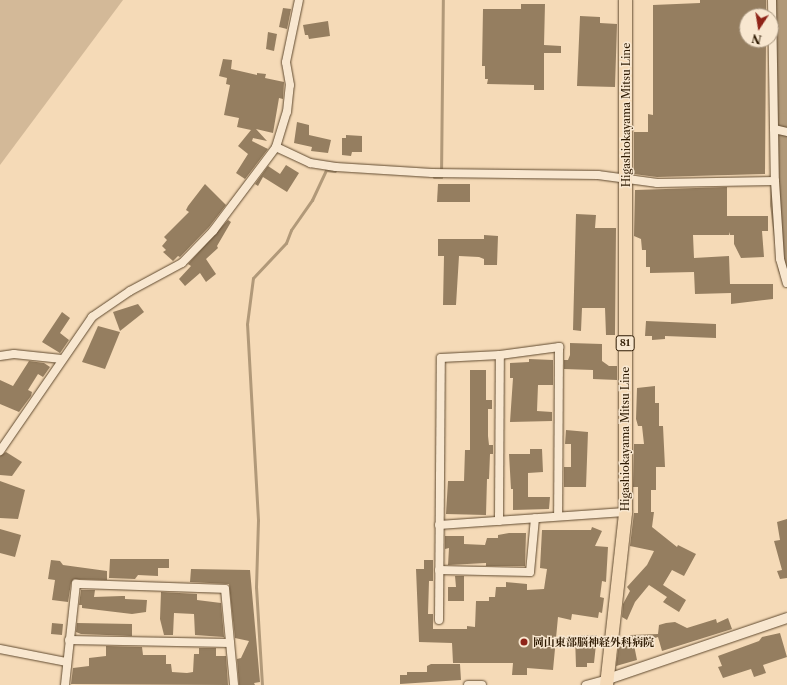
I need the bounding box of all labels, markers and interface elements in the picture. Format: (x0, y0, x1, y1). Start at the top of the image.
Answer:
north arrow (739, 8, 779, 48)
text: N (751, 31, 763, 47)
street label: Higashiokayama Mitsu Line (619, 43, 633, 187)
road number: 81 (615, 335, 635, 351)
street label: Higashiokayama Mitsu Line (618, 367, 632, 511)
place label: 岡山東部脳神経外科病院 (533, 635, 654, 649)
marker: 岡山東部脳神経外科病院 (518, 636, 530, 648)

